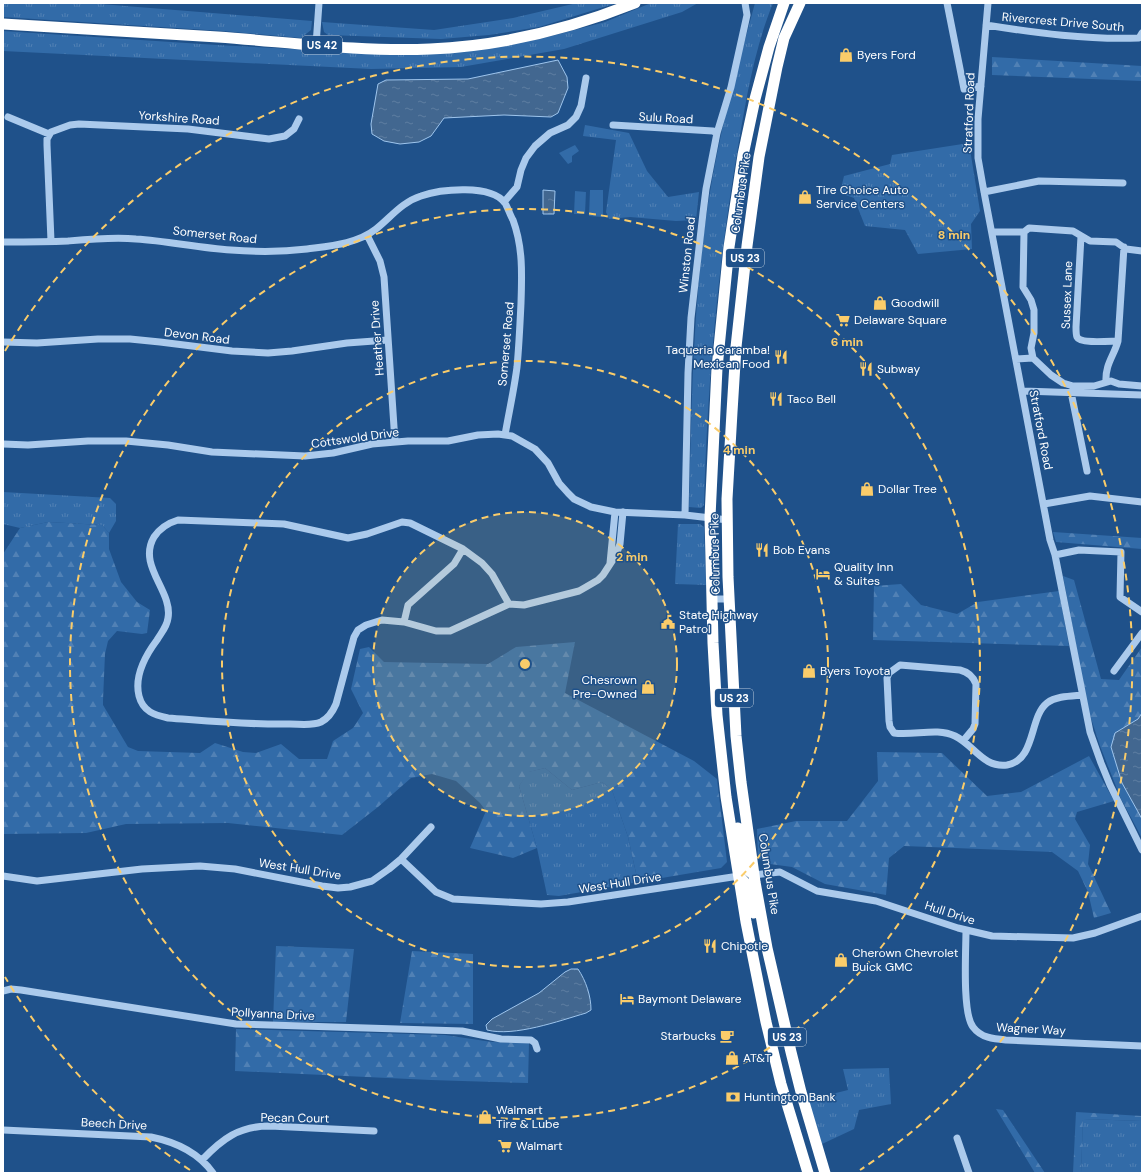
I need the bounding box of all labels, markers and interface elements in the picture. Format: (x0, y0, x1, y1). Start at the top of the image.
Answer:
street label: Rivercrest Drive South (1001, 9, 1125, 35)
road number: US 42 (302, 36, 342, 54)
shop icon: Byers Ford (838, 47, 854, 63)
place label: Byers Ford (857, 47, 916, 63)
street label: Stratford Road (960, 72, 978, 154)
street label: Yorkshire Road (138, 107, 220, 129)
street label: Sulu Road (638, 109, 694, 127)
street label: Columbus Pike (727, 151, 755, 235)
place label: Tire Choice Auto Service Centers (816, 182, 909, 212)
shop icon: Tire Choice Auto Service Centers (797, 189, 813, 205)
street label: Winston Road (675, 216, 699, 294)
street label: Somerset Road (172, 223, 258, 247)
text: 8 min (938, 227, 970, 243)
road number: US 23 (726, 249, 764, 267)
street label: Sussex Lane (1058, 260, 1076, 329)
shop icon: Goodwill (872, 295, 888, 311)
place label: Goodwill (891, 295, 939, 311)
street label: Heather Drive (366, 299, 388, 376)
street label: Somerset Road (494, 301, 518, 387)
supermarket icon: Delaware Square (835, 312, 851, 328)
place label: Delaware Square (854, 312, 947, 328)
street label: Devon Road (163, 324, 231, 348)
text: 6 min (831, 334, 863, 350)
place label: Taqueria Caramba! Mexican Food (666, 342, 770, 372)
restaurant icon: Taqueria Caramba! Mexican Food (773, 349, 789, 365)
restaurant icon: Subway (858, 361, 874, 377)
place label: Subway (877, 361, 920, 377)
street label: Stratford Road (1025, 389, 1057, 471)
restaurant icon: Taco Bell (768, 391, 784, 407)
place label: Taco Bell (787, 391, 836, 407)
street label: Cottswold Drive (310, 424, 400, 452)
text: 4 min (723, 442, 755, 458)
shop icon: Dollar Tree (859, 481, 875, 497)
place label: Dollar Tree (878, 481, 937, 497)
street label: Columbus Pike (706, 513, 724, 595)
restaurant icon: Bob Evans (754, 542, 770, 558)
place label: Bob Evans (773, 542, 830, 558)
text: 2 min (616, 549, 648, 565)
place label: Quality Inn & Suites (834, 559, 894, 589)
hotel icon: Quality Inn & Suites (815, 566, 831, 582)
place label: State Highway Patrol (679, 607, 759, 637)
public building icon: State Highway Patrol (660, 614, 676, 630)
centre of rings (518, 657, 532, 671)
shop icon: Byers Toyota (801, 663, 817, 679)
place label: Byers Toyota (820, 663, 890, 679)
place label: Chesrown Pre-Owned (573, 672, 637, 702)
shop icon: Chesrown Pre-Owned (640, 679, 656, 695)
road number: US 23 (715, 689, 753, 707)
street label: Columbus Pike (755, 832, 783, 916)
street label: West Hull Drive (258, 855, 343, 883)
street label: West Hull Drive (578, 869, 663, 897)
street label: Hull Drive (923, 897, 977, 929)
restaurant icon: Chipotle (702, 938, 718, 954)
place label: Chipotle (721, 938, 768, 954)
place label: Cherown Chevrolet Buick GMC (852, 945, 959, 975)
shop icon: Cherown Chevrolet Buick GMC (833, 952, 849, 968)
hotel icon: Baymont Delaware (619, 991, 635, 1007)
place label: Baymont Delaware (638, 991, 742, 1007)
street label: Pollyanna Drive (231, 1004, 315, 1024)
street label: Wagner Way (996, 1019, 1067, 1039)
place label: Starbucks (660, 1028, 716, 1044)
cafe icon: Starbucks (719, 1028, 735, 1044)
road number: US 23 (768, 1028, 806, 1046)
shop icon: AT&T (724, 1050, 740, 1066)
place label: AT&T (743, 1050, 771, 1066)
bank icon: Huntington Bank (725, 1089, 741, 1105)
place label: Huntington Bank (744, 1089, 836, 1105)
place label: Walmart Tire & Lube (496, 1102, 560, 1132)
street label: Pecan Court (261, 1109, 330, 1127)
shop icon: Walmart Tire & Lube (477, 1109, 493, 1125)
street label: Beech Drive (81, 1114, 148, 1134)
supermarket icon: Walmart (497, 1138, 513, 1154)
place label: Walmart (516, 1138, 563, 1154)

